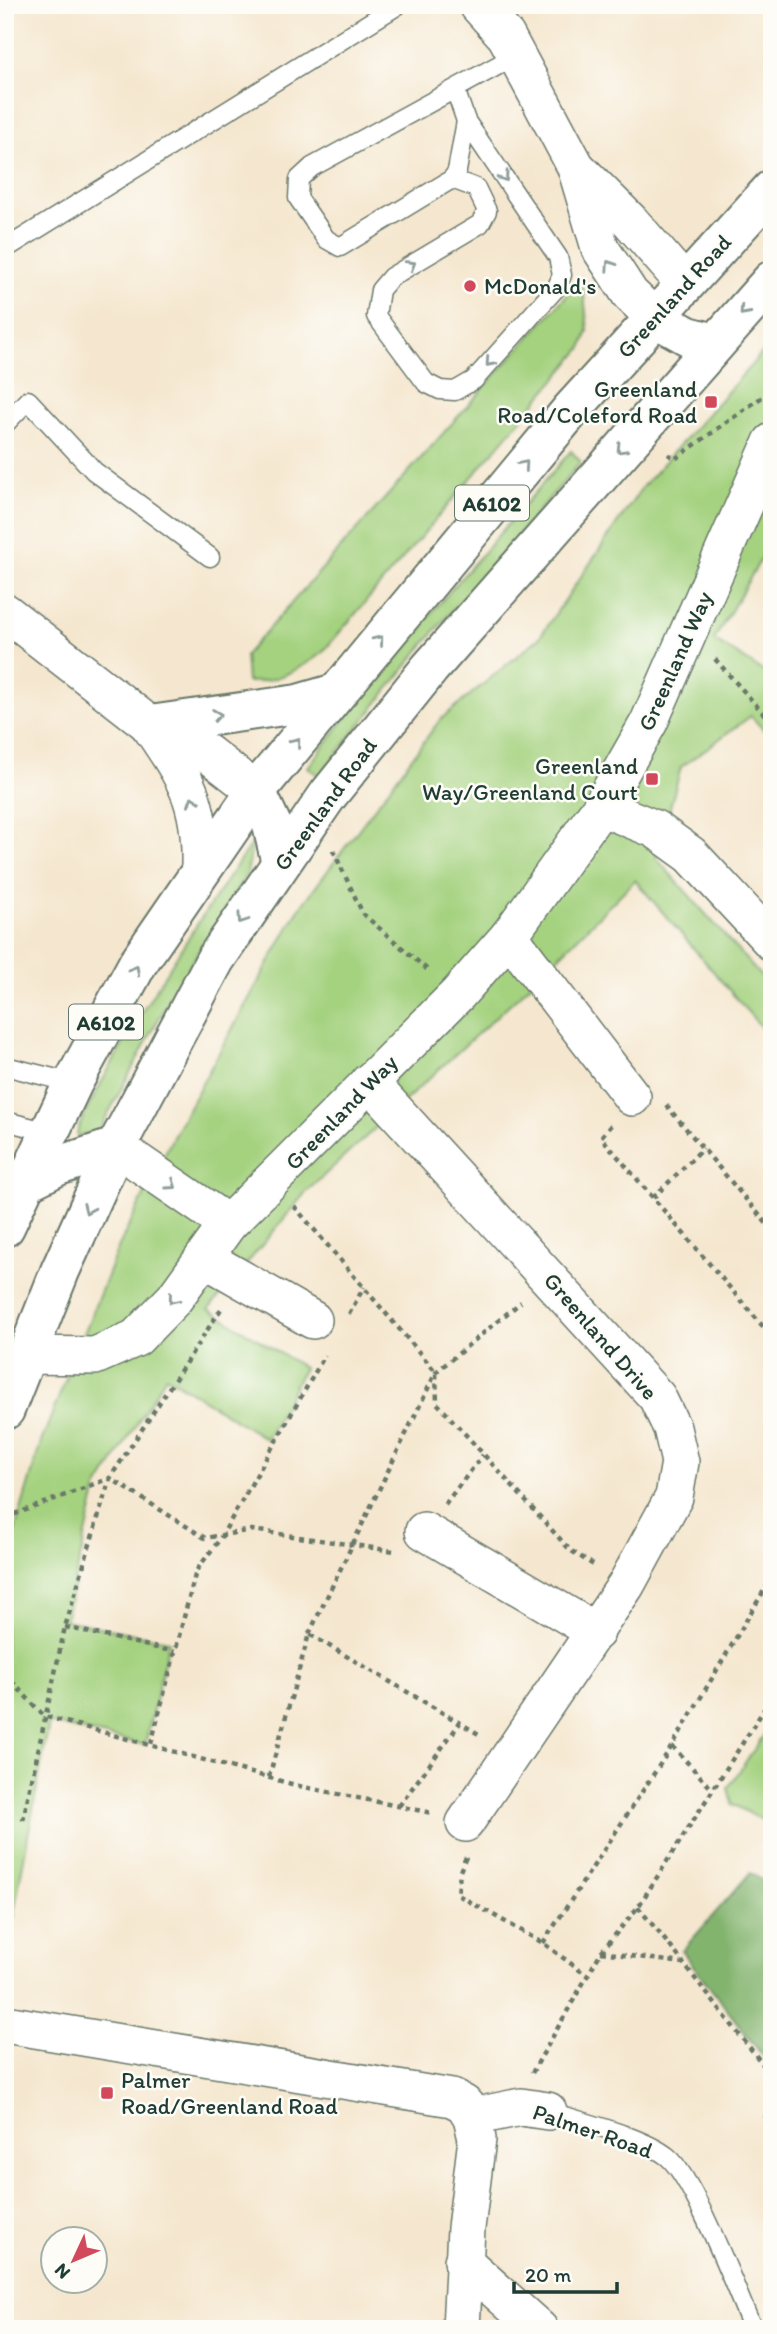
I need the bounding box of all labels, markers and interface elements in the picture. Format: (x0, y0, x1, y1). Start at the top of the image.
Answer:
one-way arrow (496, 170, 509, 183)
street label: Greenland Road (611, 228, 737, 364)
one-way arrow (606, 260, 619, 273)
one-way arrow (404, 261, 417, 274)
place label: McDonald's (484, 272, 597, 300)
marker: McDonald's (462, 278, 478, 294)
one-way arrow (739, 303, 752, 316)
one-way arrow (486, 354, 499, 367)
place label: Greenland Road/Coleford Road (497, 375, 697, 429)
marker: Greenland Road/Coleford Road (703, 394, 719, 410)
one-way arrow (617, 441, 630, 454)
one-way arrow (516, 461, 528, 474)
road number: A6102 (455, 486, 529, 520)
street label: Greenland Way (632, 587, 718, 735)
one-way arrow (371, 636, 383, 649)
one-way arrow (211, 708, 223, 723)
street label: Greenland Road (267, 732, 383, 876)
one-way arrow (287, 738, 300, 750)
place label: Greenland Way/Greenland Court (422, 752, 638, 806)
marker: Greenland Way/Greenland Court (644, 771, 660, 787)
one-way arrow (187, 795, 201, 807)
one-way arrow (238, 912, 251, 925)
one-way arrow (127, 965, 140, 978)
road number: A6102 (69, 1004, 143, 1040)
street label: Greenland Way (279, 1048, 403, 1176)
one-way arrow (164, 1177, 177, 1189)
one-way arrow (82, 1202, 96, 1214)
street label: Greenland Drive (538, 1266, 664, 1406)
one-way arrow (169, 1291, 182, 1303)
place label: Palmer Road/Greenland Road (121, 2066, 338, 2120)
marker: Palmer Road/Greenland Road (99, 2085, 115, 2101)
street label: Palmer Road (529, 2097, 657, 2165)
north arrow (38, 2226, 108, 2296)
scale bar (514, 2250, 618, 2294)
text: N (49, 2259, 75, 2284)
text: 20 m (525, 2262, 572, 2287)

